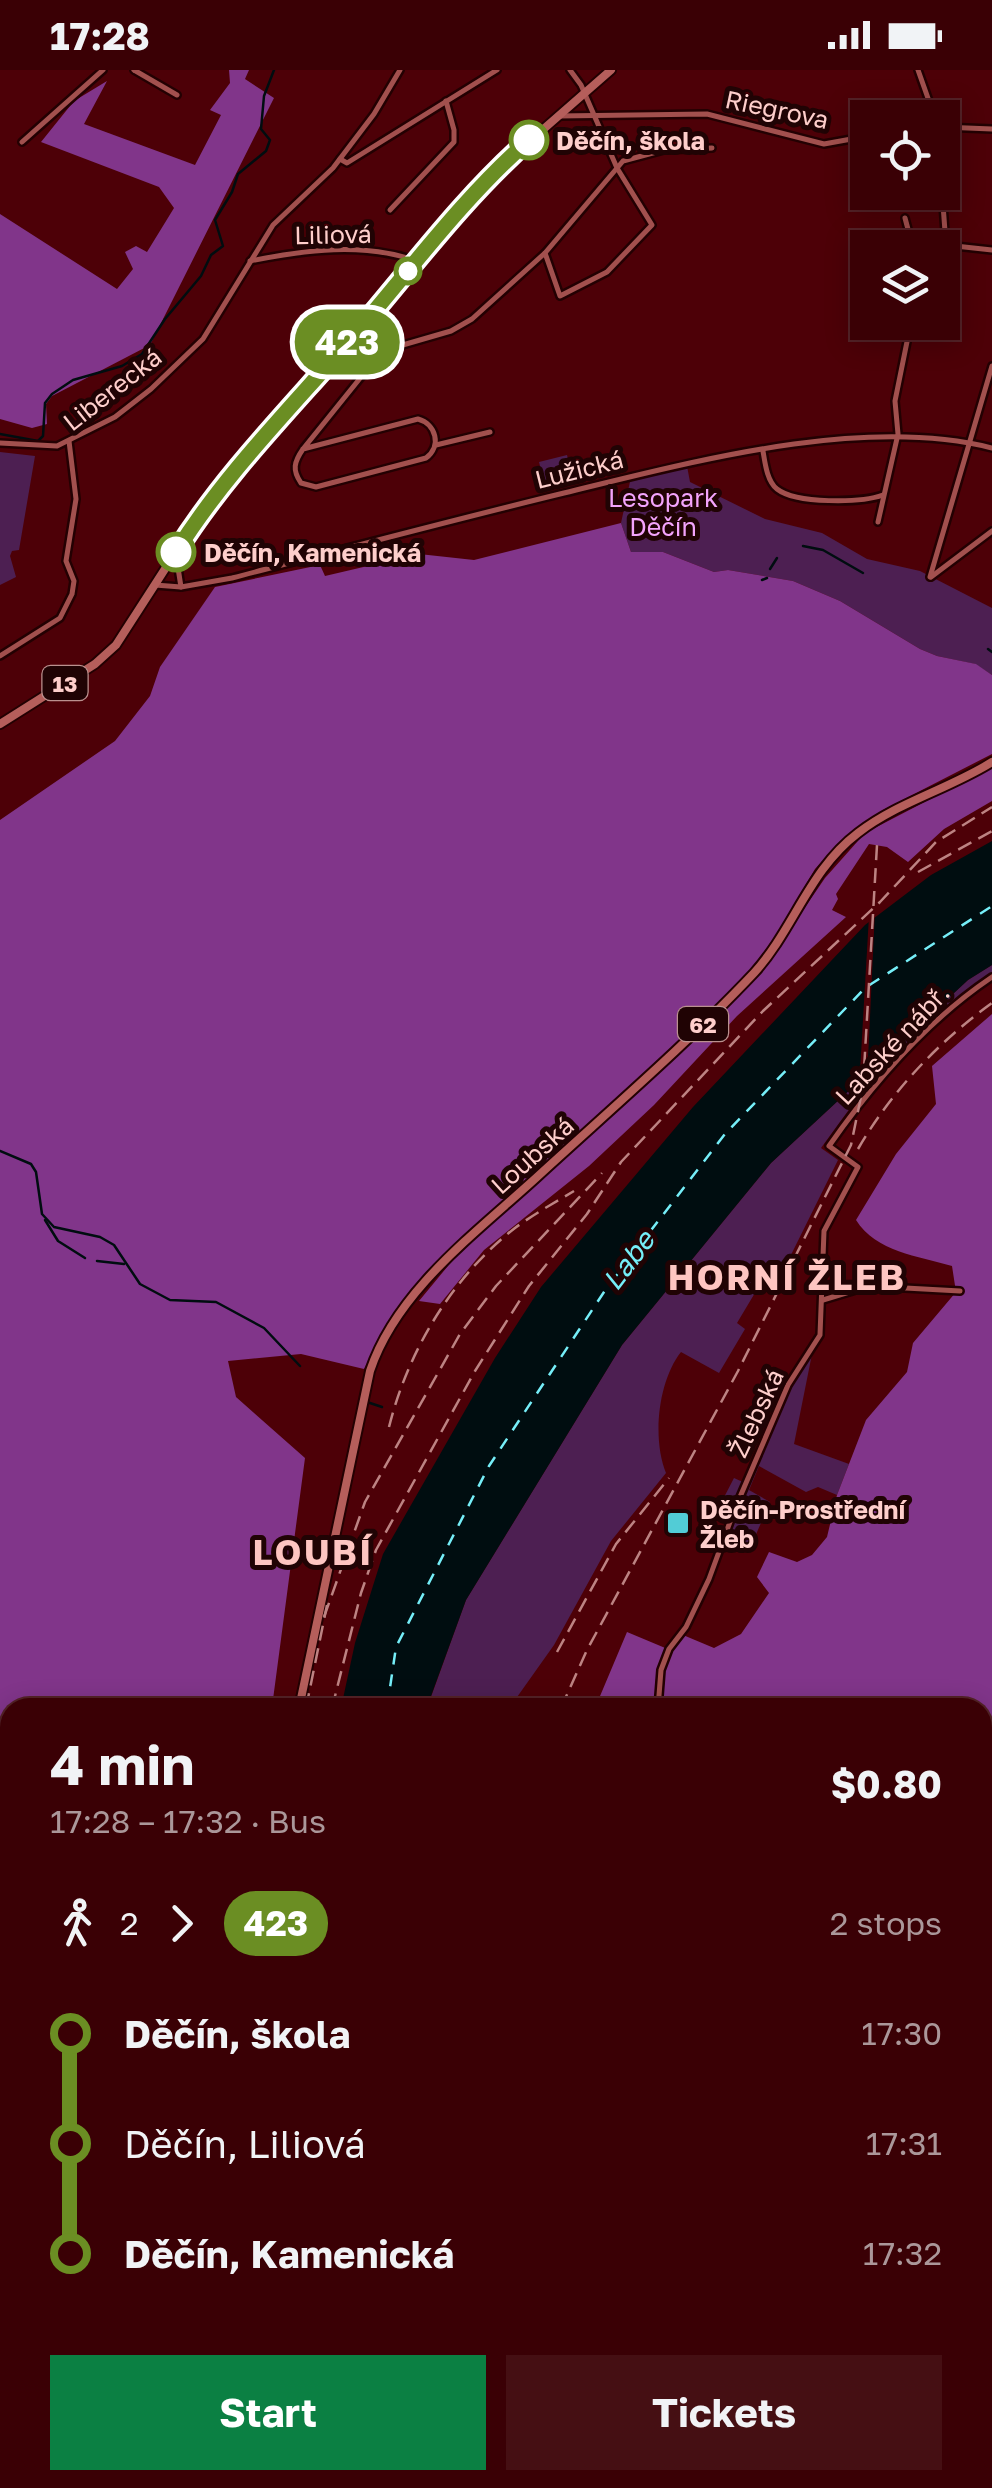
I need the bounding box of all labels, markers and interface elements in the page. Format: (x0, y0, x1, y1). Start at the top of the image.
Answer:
text: 17:28 (50, 13, 150, 58)
street label: Riegrova (722, 83, 832, 135)
map controls (850, 100, 960, 340)
button: locate (850, 100, 960, 210)
marker: Děčín, škola (510, 121, 548, 159)
place label: Děčín, škola (556, 125, 705, 156)
street label: Liliová (294, 218, 372, 250)
button: layers (850, 230, 960, 340)
unlabelled marker (395, 258, 421, 284)
line badge: 423 (290, 310, 404, 374)
text: 423 (315, 321, 379, 363)
street label: Liberecká (57, 341, 167, 437)
street label: Lužická (532, 443, 626, 495)
park label: Lesopark Děčín (608, 482, 718, 542)
marker: Děčín, Kamenická (157, 533, 195, 571)
place label: Děčín, Kamenická (204, 537, 421, 568)
road number: 13 (42, 666, 88, 700)
street label: Labské nábř. (828, 977, 956, 1111)
road number: 62 (678, 1007, 728, 1041)
street label: Loubská (484, 1110, 580, 1200)
water label: Labe (595, 1223, 662, 1296)
district label: HORNÍ ŽLEB (668, 1256, 906, 1298)
street label: Žlebská (722, 1364, 790, 1462)
place label: Děčín-Prostřední Žleb (700, 1494, 907, 1554)
marker: Děčín-Prostřední Žleb (665, 1510, 691, 1536)
district label: LOUBÍ (252, 1531, 374, 1573)
text: 4 min (50, 1731, 195, 1797)
text: $0.80 (831, 1761, 942, 1806)
text: 17:28 – 17:32 · Bus (50, 1802, 326, 1840)
icon: walk (50, 1896, 105, 1951)
icon: forward (154, 1896, 209, 1951)
text: 423 (244, 1902, 308, 1944)
text: 2 (120, 1904, 139, 1942)
text: 2 stops (830, 1904, 942, 1942)
text: Děčín, škola (124, 2011, 351, 2056)
text: 17:30 (861, 2014, 942, 2052)
text: Děčín, Liliová (124, 2121, 366, 2166)
text: 17:31 (866, 2124, 942, 2162)
text: Děčín, Kamenická (124, 2231, 454, 2276)
text: 17:32 (863, 2234, 942, 2272)
button: Start (50, 2355, 486, 2470)
button: Tickets (506, 2355, 942, 2470)

